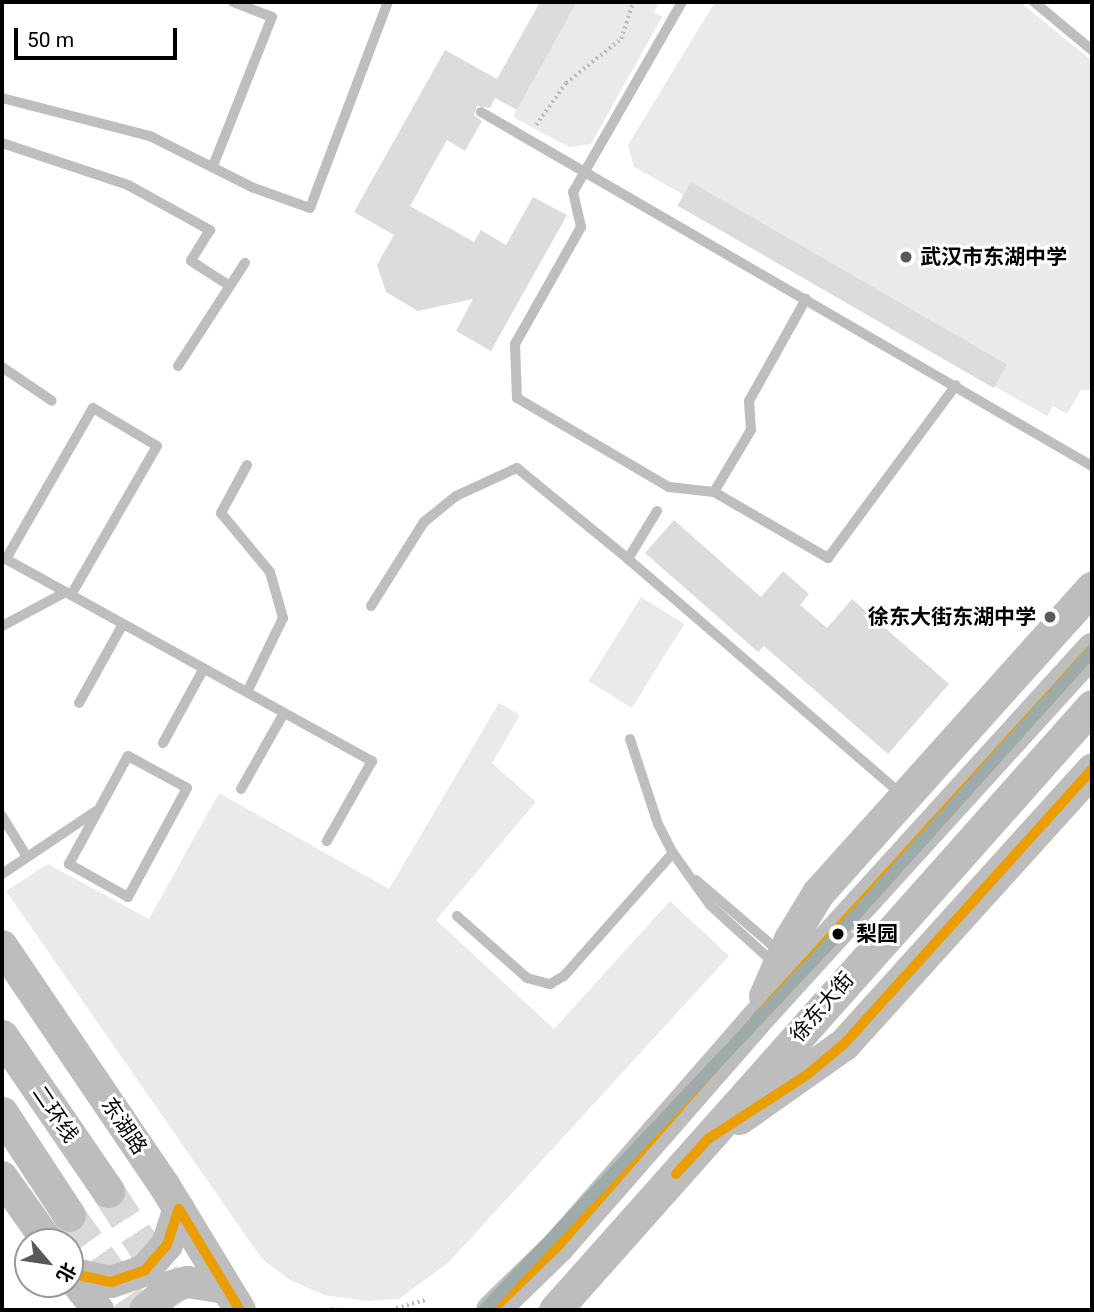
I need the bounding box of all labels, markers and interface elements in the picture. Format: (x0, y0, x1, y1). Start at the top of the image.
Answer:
scale bar (18, 14, 180, 58)
text: 50 m (27, 28, 74, 52)
place label: 武汉市东湖中学 (920, 244, 1067, 270)
marker: 武汉市东湖中学 (898, 249, 914, 265)
place label: 徐东大街东湖中学 (868, 604, 1036, 630)
marker: 徐东大街东湖中学 (1042, 609, 1058, 625)
place label: 梨园 (856, 921, 898, 947)
marker: 梨园 (826, 922, 850, 946)
street label: 徐东大街 (785, 967, 859, 1047)
street label: 二环线 (27, 1081, 83, 1147)
street label: 东湖路 (96, 1093, 152, 1159)
north arrow (14, 1228, 84, 1298)
text: 北 (51, 1259, 81, 1286)

